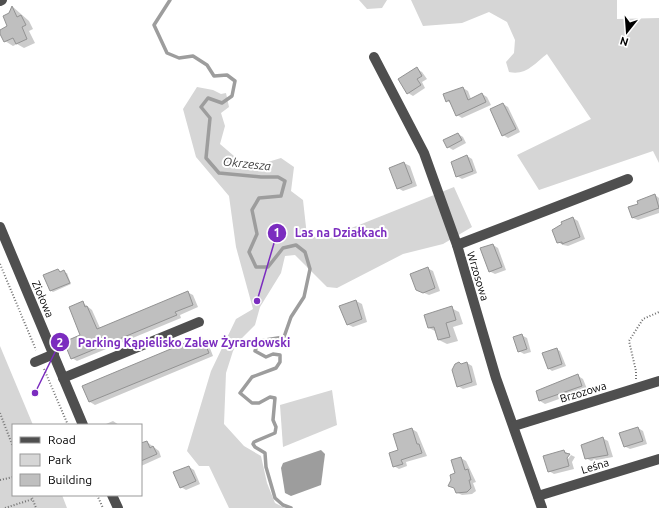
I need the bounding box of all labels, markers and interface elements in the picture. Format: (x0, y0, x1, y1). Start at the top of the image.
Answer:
north arrow (607, 12, 647, 52)
text: N (618, 35, 630, 49)
water label: Okrzesza (222, 155, 272, 173)
callout: Las na Działkach (267, 221, 396, 245)
text: 1 (274, 226, 280, 239)
text: Las na Działkach (295, 226, 387, 239)
street label: Wrzosowa (465, 250, 491, 302)
street label: Ziołowa (30, 279, 56, 319)
callout: Parking Kąpielisko Zalew Żyrardowski (50, 330, 298, 354)
text: Parking Kąpielisko Zalew Żyrardowski (78, 335, 290, 350)
text: 2 (57, 336, 64, 349)
street label: Brzozowa (558, 379, 608, 405)
legend (12, 424, 142, 496)
text: Road (48, 433, 76, 446)
text: Park (48, 453, 72, 466)
street label: Leśna (580, 456, 610, 476)
text: Building (48, 473, 92, 486)

